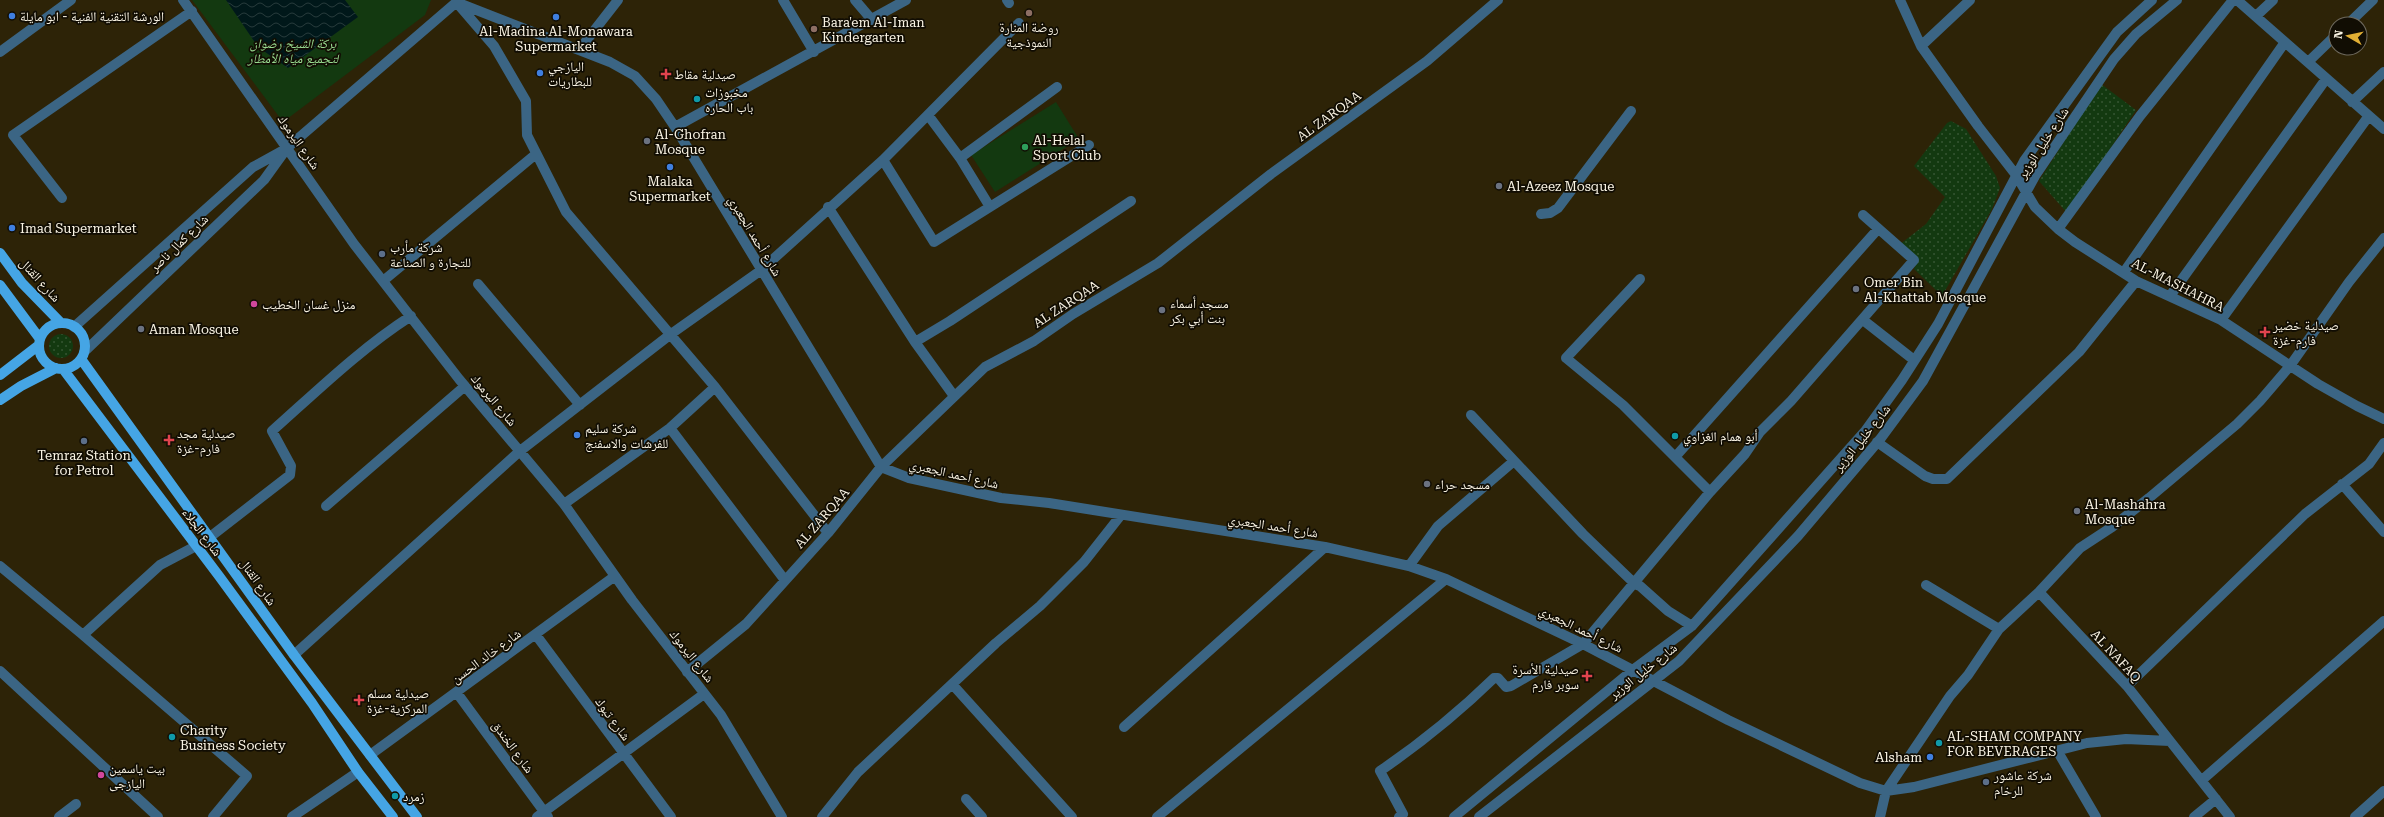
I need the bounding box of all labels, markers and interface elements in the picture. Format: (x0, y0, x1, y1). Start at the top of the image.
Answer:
marker: روضة المنارة النموذجية (1024, 8, 1034, 18)
place label: الورشة التقنية الفنية - ابو مايلة (20, 9, 164, 25)
marker: الورشة التقنية الفنية - ابو مايلة (7, 11, 17, 21)
marker: Al-Madina Al-Monawara Supermarket (551, 12, 561, 22)
place label: Bara'em Al-Iman Kindergarten (822, 15, 925, 45)
north arrow (2328, 16, 2368, 56)
place label: روضة المنارة النموذجية (999, 20, 1059, 51)
place label: Al-Madina Al-Monawara Supermarket (479, 24, 633, 54)
marker: Bara'em Al-Iman Kindergarten (809, 24, 819, 34)
text: N (2332, 29, 2346, 40)
park label: بركة الشيخ رضوان لتجميع مياه الأمطار (247, 36, 339, 67)
place label: اليازجي للبطاريات (548, 59, 592, 90)
place label: صيدلية مقاط (674, 67, 736, 82)
marker: اليازجي للبطاريات (535, 68, 545, 78)
marker: صيدلية مقاط (661, 69, 671, 79)
place label: مخبوزات باب الحاره (705, 85, 753, 116)
street label: AL ZARQAA (1294, 88, 1364, 144)
marker: مخبوزات باب الحاره (692, 94, 702, 104)
street label: شارع خليل الوزير (2014, 105, 2073, 183)
street label: شارع اليرموك (273, 112, 323, 173)
place label: Al-Ghofran Mosque (655, 127, 727, 157)
place label: Al-Helal Sport Club (1033, 133, 1101, 163)
marker: Al-Ghofran Mosque (642, 136, 652, 146)
marker: Al-Helal Sport Club (1020, 142, 1030, 152)
marker: Malaka Supermarket (665, 162, 675, 172)
place label: Malaka Supermarket (629, 174, 711, 204)
place label: Al-Azeez Mosque (1507, 179, 1614, 194)
marker: Al-Azeez Mosque (1494, 181, 1504, 191)
street label: شارع أحمد الجعبري (722, 193, 785, 281)
street label: شارع كمال ناصر (146, 211, 213, 277)
place label: Imad Supermarket (20, 221, 137, 236)
marker: Imad Supermarket (7, 223, 17, 233)
place label: شركة مأرب للتجارة و الصناعة (390, 240, 471, 271)
marker: شركة مأرب للتجارة و الصناعة (377, 249, 387, 259)
street label: شارع القنال (15, 255, 64, 306)
street label: AL-MASHAHRA (2129, 255, 2227, 315)
place label: Omer Bin Al-Khattab Mosque (1864, 275, 1986, 305)
street label: AL ZARQAA (1030, 277, 1102, 331)
marker: Omer Bin Al-Khattab Mosque (1851, 284, 1861, 294)
place label: مسجد أسماء بنت أبي بكر (1169, 296, 1229, 329)
place label: منزل غسان الخطيب (262, 297, 355, 313)
marker: منزل غسان الخطيب (249, 299, 259, 309)
marker: مسجد أسماء بنت أبي بكر (1157, 305, 1167, 315)
place label: صيدلية خضير فارم-غزة (2272, 318, 2339, 349)
place label: Aman Mosque (149, 322, 239, 337)
marker: Aman Mosque (136, 324, 146, 334)
marker: صيدلية خضير فارم-غزة (2260, 327, 2270, 337)
street label: شارع اليرموك (466, 371, 520, 430)
street label: شارع خليل الوزير (1830, 402, 1895, 477)
place label: شركة سليم للفرشات والاسفنج (585, 421, 668, 453)
place label: صيدلية مجد فارم-غزة (177, 426, 235, 457)
place label: أبو همام الغزاوي (1683, 429, 1758, 447)
marker: شركة سليم للفرشات والاسفنج (572, 430, 582, 440)
marker: أبو همام الغزاوي (1670, 431, 1680, 441)
marker: صيدلية مجد فارم-غزة (164, 435, 174, 445)
marker: Temraz Station for Petrol (79, 436, 89, 446)
place label: Temraz Station for Petrol (37, 448, 131, 478)
street label: شارع أحمد الجعبري (907, 456, 1000, 495)
place label: مسجد حراء (1435, 477, 1490, 493)
marker: مسجد حراء (1422, 479, 1432, 489)
street label: AL ZARQAA (792, 485, 852, 551)
place label: Al-Mashahra Mosque (2085, 497, 2166, 527)
street label: شارع الجلاء (178, 505, 225, 560)
marker: Al-Mashahra Mosque (2072, 506, 2082, 516)
street label: شارع أحمد الجعبري (1226, 511, 1319, 544)
street label: شارع القنال (235, 556, 280, 609)
street label: شارع أحمد الجعبري (1535, 602, 1625, 659)
street label: شارع خالد الحسن (448, 626, 525, 688)
street label: شارع اليرموك (665, 627, 717, 687)
street label: AL NAFAQ (2088, 627, 2144, 685)
street label: شارع خليل الوزير (1605, 640, 1681, 704)
place label: صيدلية الأسرة سوبر فارم (1512, 662, 1579, 693)
marker: صيدلية الأسرة سوبر فارم (1582, 671, 1592, 681)
place label: صيدلية مسلم المركزية-غزة (367, 686, 429, 717)
marker: صيدلية مسلم المركزية-غزة (354, 695, 364, 705)
street label: شارع تبوك (591, 695, 634, 745)
street label: شارع الخندق (487, 718, 537, 777)
place label: Charity Business Society (180, 723, 286, 753)
place label: AL-SHAM COMPANY FOR BEVERAGES (1947, 729, 2082, 759)
marker: Charity Business Society (167, 732, 177, 742)
marker: AL-SHAM COMPANY FOR BEVERAGES (1934, 738, 1944, 748)
place label: Alsham (1875, 750, 1922, 765)
marker: Alsham (1925, 752, 1935, 762)
place label: بيت ياسمين اليازجى (109, 761, 165, 792)
place label: شركة عاشور للرخام (1993, 768, 2052, 799)
marker: بيت ياسمين اليازجى (96, 770, 106, 780)
marker: شركة عاشور للرخام (1981, 777, 1991, 787)
place label: زمرد (403, 789, 425, 805)
marker: زمرد (390, 791, 400, 801)

